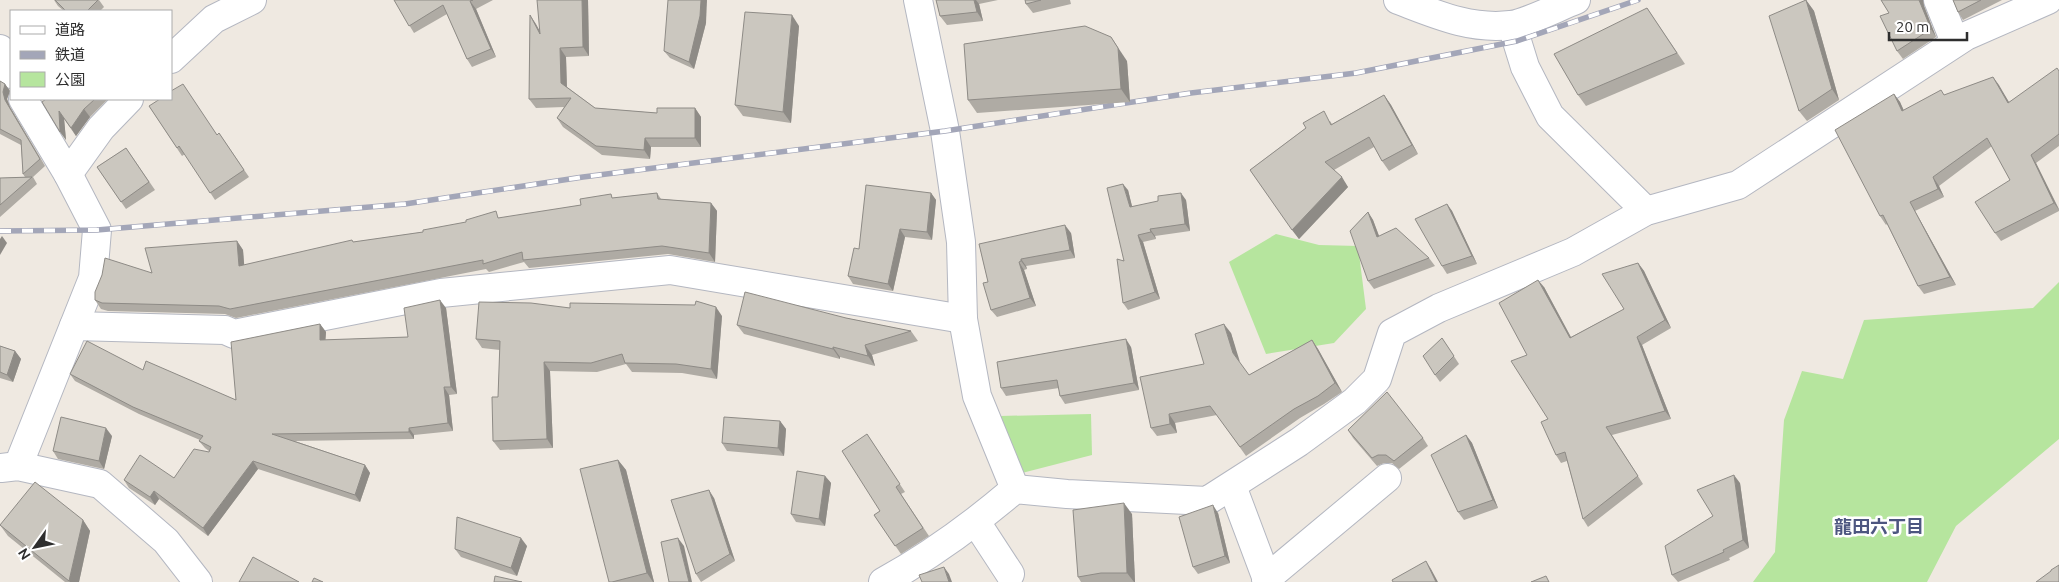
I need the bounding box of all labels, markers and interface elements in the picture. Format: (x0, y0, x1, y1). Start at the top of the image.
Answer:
legend (10, 10, 172, 100)
scale bar (1889, 10, 1966, 42)
text: 20 m (1896, 18, 1929, 35)
text: 道路 (55, 21, 85, 38)
text: 鉄道 (55, 46, 85, 63)
text: 公園 (55, 71, 85, 88)
district label: 龍田六丁目 (1834, 516, 1924, 536)
north arrow (10, 522, 60, 572)
text: N (15, 545, 34, 563)

